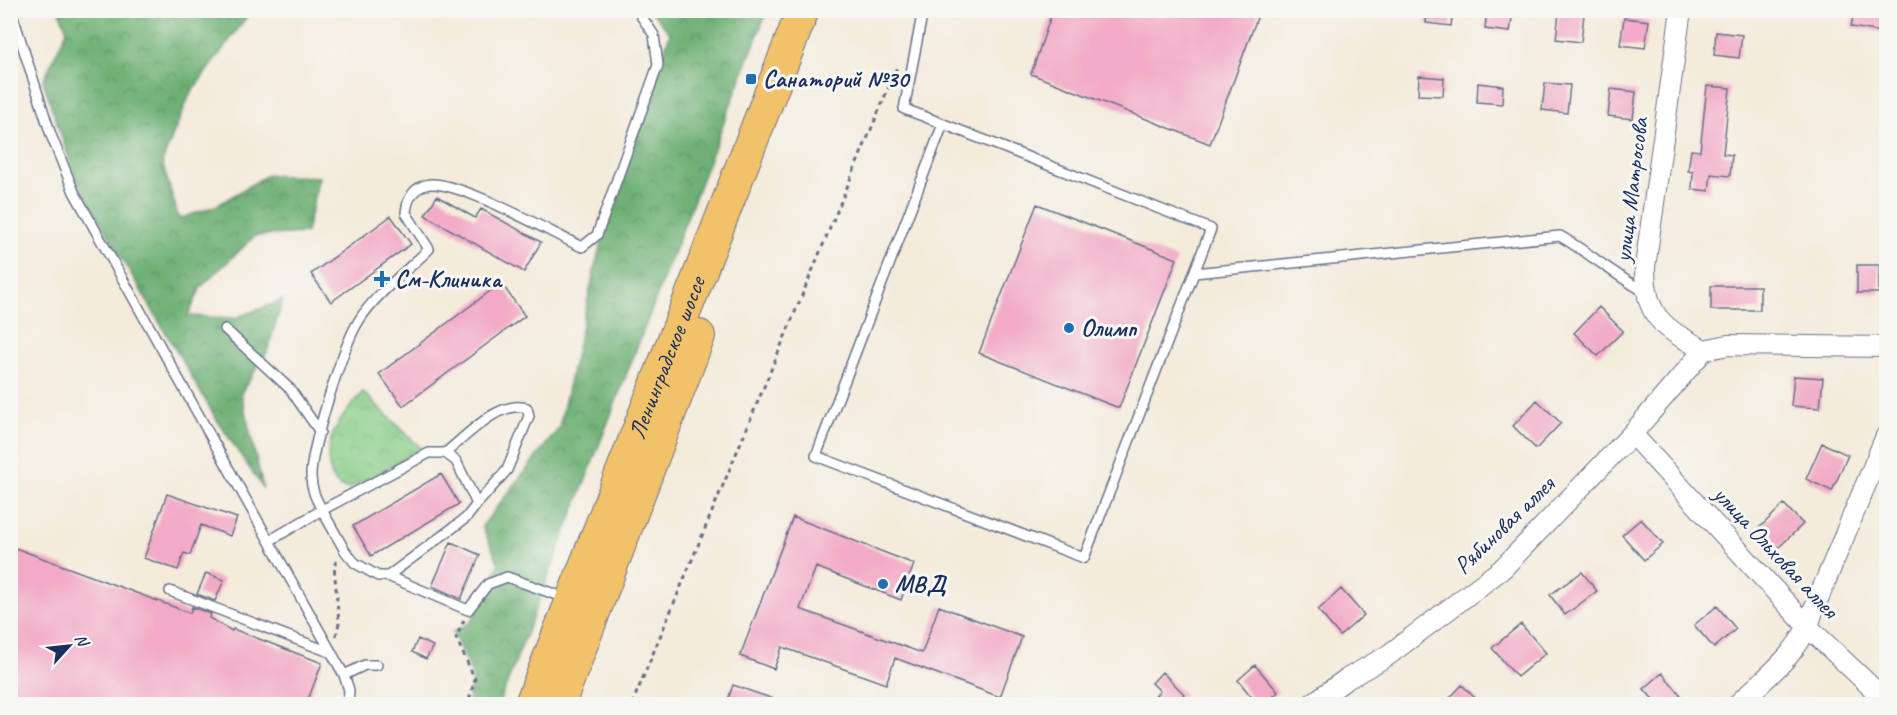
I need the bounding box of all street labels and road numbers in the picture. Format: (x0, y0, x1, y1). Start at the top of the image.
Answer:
street label: улица Матросова (1607, 115, 1655, 266)
street label: Ленинградское шоссе (621, 270, 713, 443)
street label: Рябиновая аллея (1448, 469, 1562, 580)
street label: улица Ольховая аллея (1706, 478, 1846, 626)

